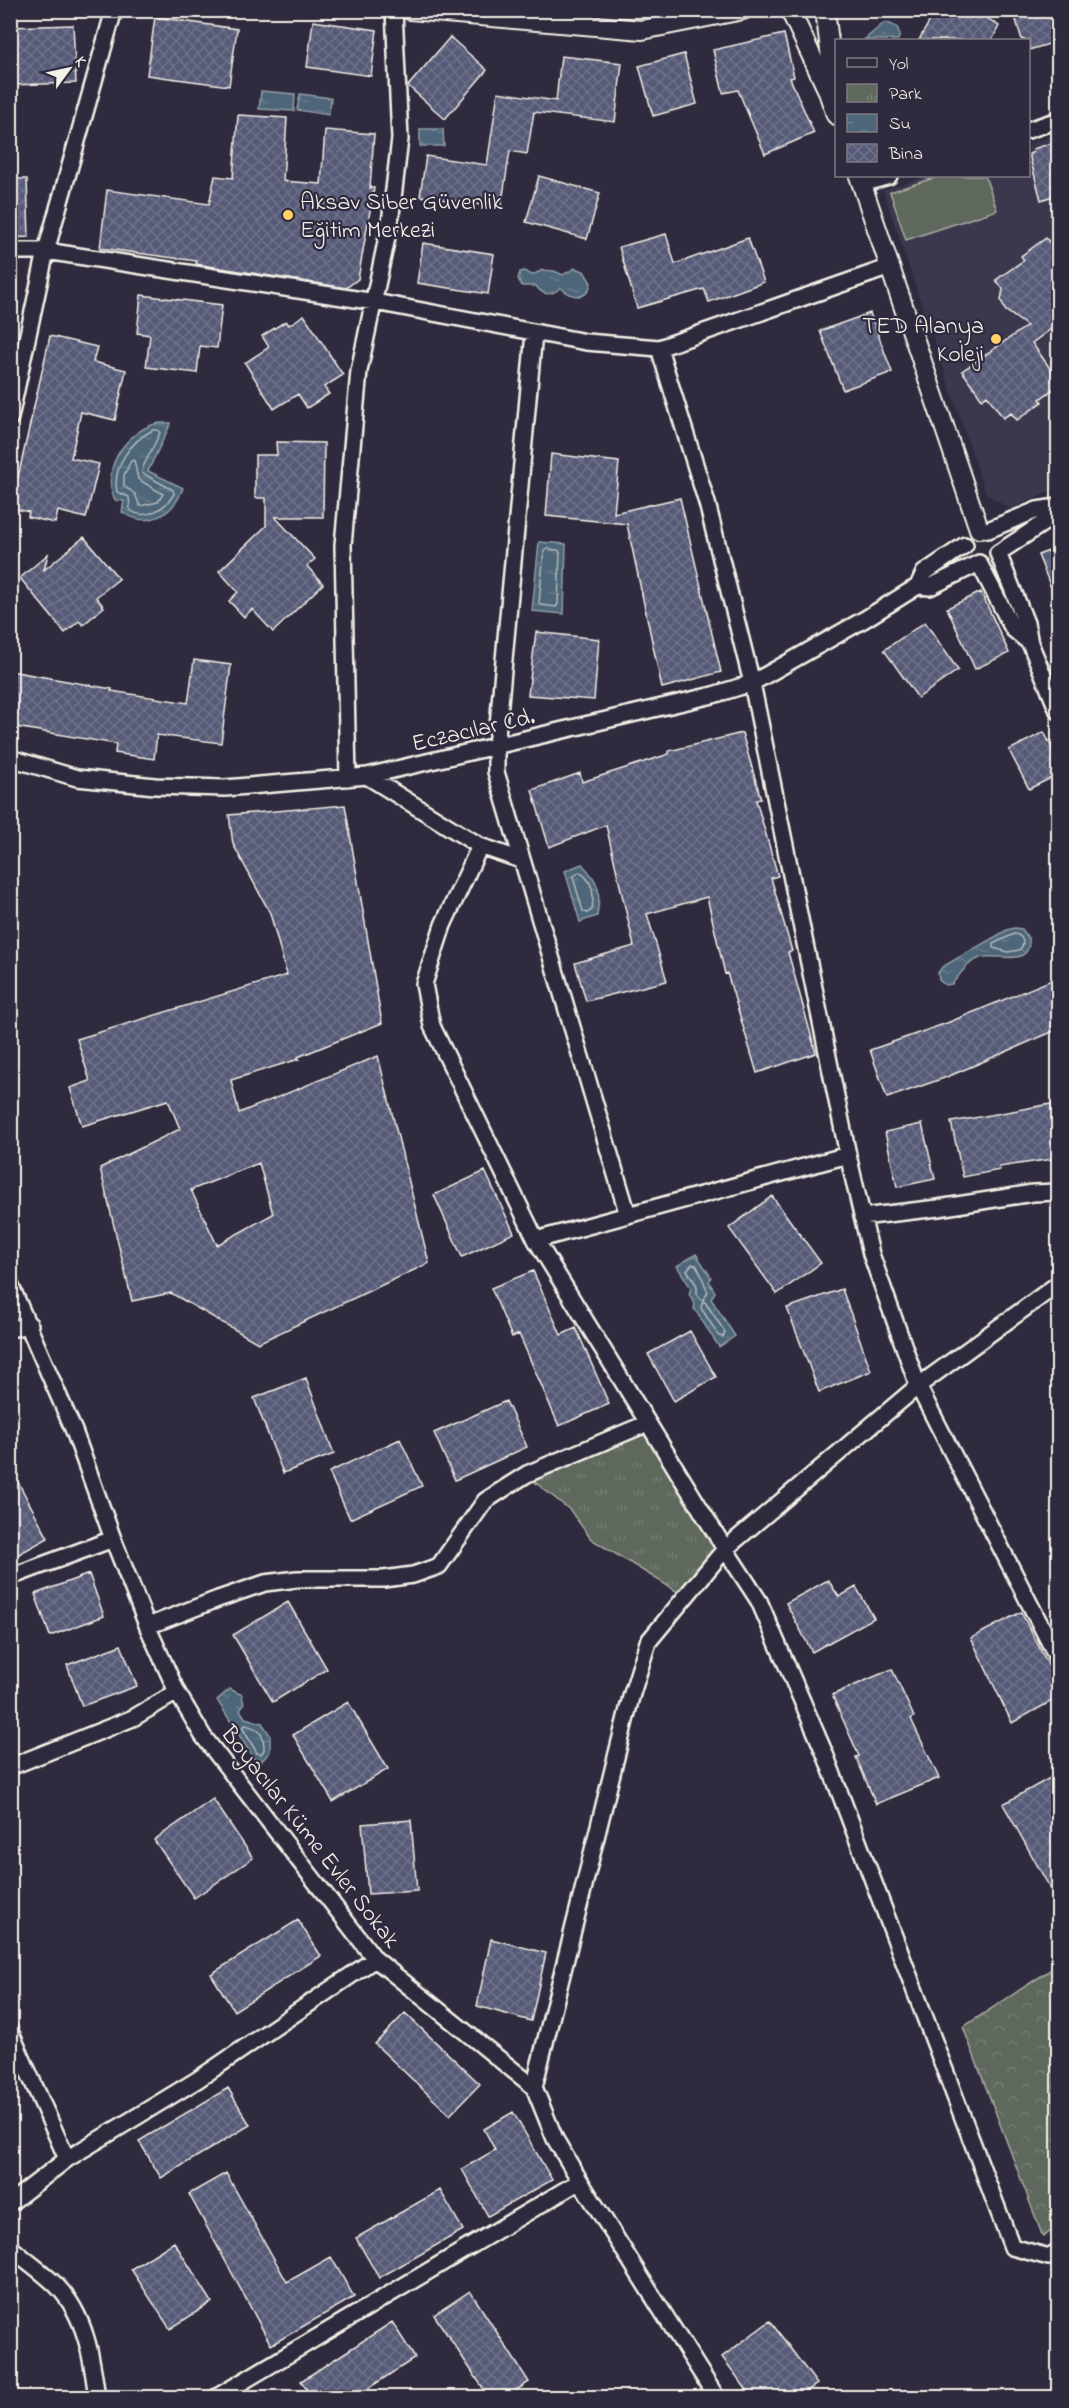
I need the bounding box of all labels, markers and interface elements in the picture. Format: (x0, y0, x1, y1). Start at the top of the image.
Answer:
north arrow (39, 39, 99, 99)
legend (835, 39, 1030, 177)
text: K (68, 52, 93, 73)
text: Yol (889, 52, 909, 78)
text: Park (889, 82, 922, 108)
text: Su (889, 112, 911, 138)
text: Bina (888, 142, 923, 168)
place label: Aksav Siber Güvenlik Eğitim Merkezi (300, 186, 503, 249)
marker: Aksav Siber Güvenlik Eğitim Merkezi (281, 208, 295, 222)
place label: TED Alanya Koleji (862, 310, 984, 373)
marker: TED Alanya Koleji (989, 332, 1003, 346)
street label: Eczacılar Cd. (409, 700, 539, 763)
street label: Boyacılar Küme Evler Sokak (209, 1718, 408, 1957)

